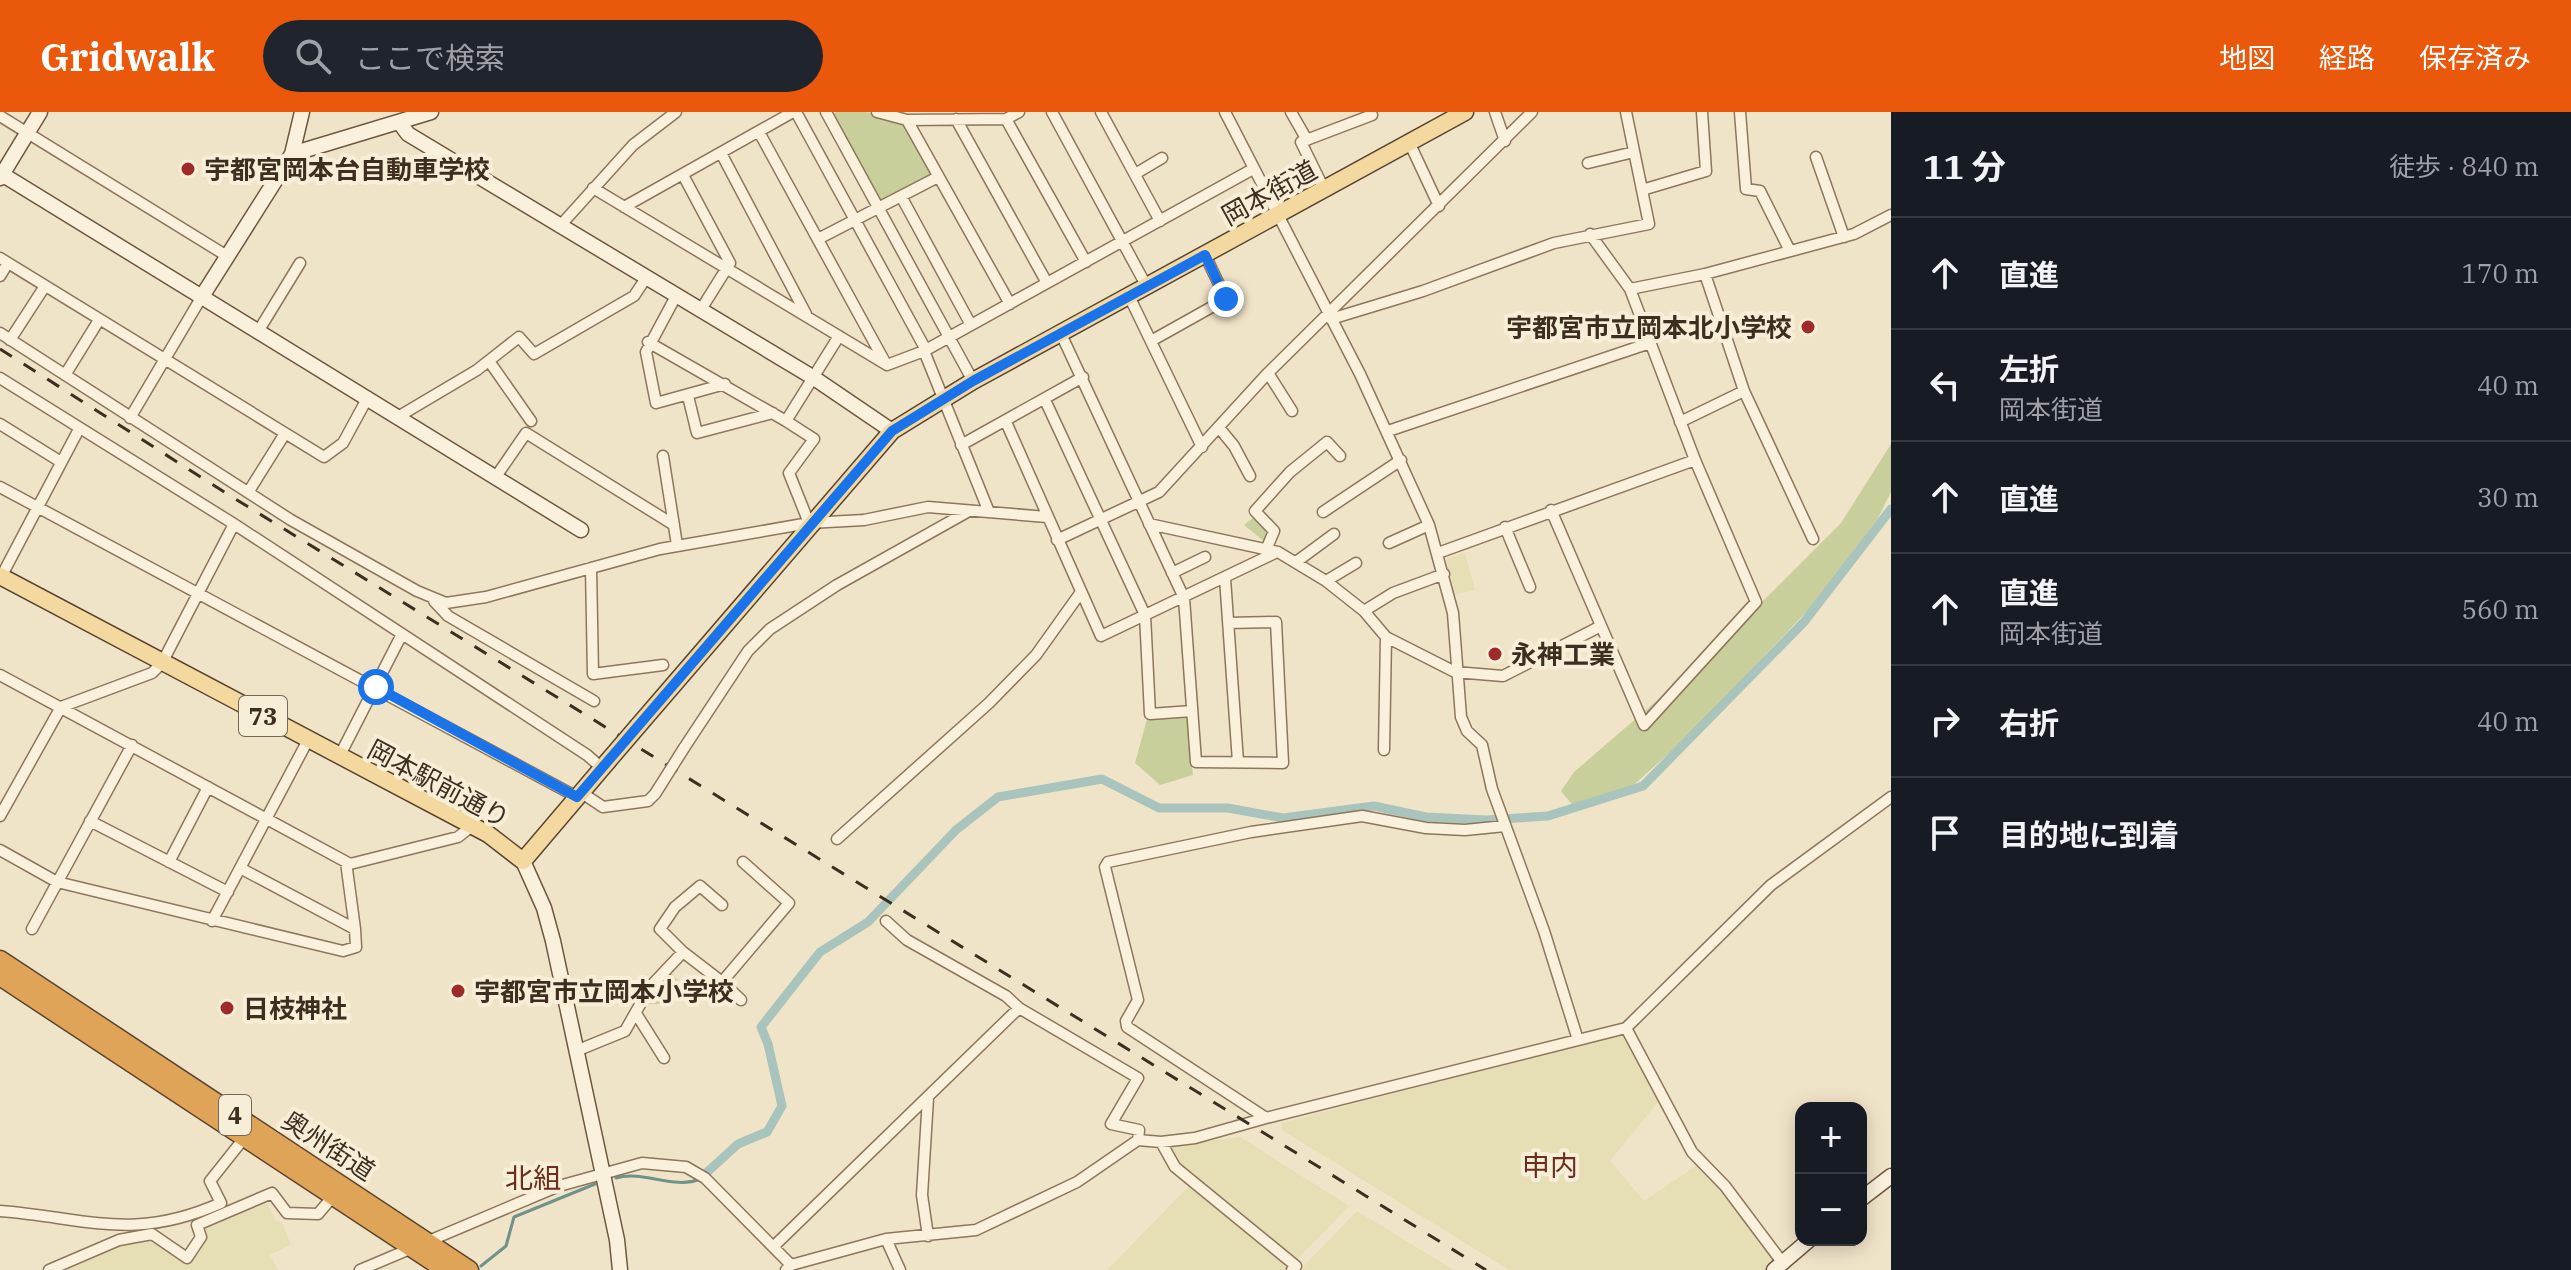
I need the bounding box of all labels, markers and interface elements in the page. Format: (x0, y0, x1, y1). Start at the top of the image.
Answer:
search box (263, 20, 823, 92)
text: Gridwalk (40, 32, 215, 81)
icon: search (291, 34, 335, 78)
text: ここで検索 (355, 38, 505, 77)
text: 地図 (2219, 39, 2275, 76)
text: 経路 (2319, 39, 2375, 76)
text: 保存済み (2419, 39, 2531, 76)
text: 11 分 (1923, 144, 2006, 188)
text: 徒歩 · 840 m (2389, 149, 2539, 183)
place label: 宇都宮岡本台自動車学校 (204, 152, 490, 186)
street label: 岡本街道 (1215, 152, 1323, 232)
marker: 宇都宮岡本台自動車学校 (179, 160, 197, 178)
icon: ahead (1923, 251, 1967, 295)
text: 直進 (1999, 255, 2059, 294)
text: 170 m (2461, 256, 2539, 290)
route end (1208, 281, 1244, 317)
place label: 宇都宮市立岡本北小学校 (1506, 310, 1792, 344)
marker: 宇都宮市立岡本北小学校 (1799, 318, 1817, 336)
text: 左折 (1999, 349, 2059, 388)
icon: left (1923, 363, 1967, 407)
text: 40 m (2477, 368, 2539, 402)
text: 岡本街道 (1999, 392, 2103, 426)
icon: ahead (1923, 475, 1967, 519)
text: 直進 (1999, 479, 2059, 518)
text: 30 m (2477, 480, 2539, 514)
text: 直進 (1999, 573, 2059, 612)
icon: ahead (1923, 587, 1967, 631)
text: 560 m (2461, 592, 2539, 626)
text: 岡本街道 (1999, 616, 2103, 650)
place label: 永神工業 (1511, 637, 1615, 671)
marker: 永神工業 (1486, 645, 1504, 663)
route start (358, 669, 394, 705)
road number: 73 (239, 696, 287, 736)
icon: right (1923, 699, 1967, 743)
text: 右折 (1999, 703, 2059, 742)
text: 40 m (2477, 704, 2539, 738)
street label: 岡本駅前通り (362, 731, 516, 835)
icon: arrive (1923, 811, 1967, 855)
text: 目的地に到着 (1999, 815, 2179, 854)
place label: 宇都宮市立岡本小学校 (474, 974, 734, 1008)
marker: 宇都宮市立岡本小学校 (449, 982, 467, 1000)
place label: 日枝神社 (243, 991, 347, 1025)
marker: 日枝神社 (218, 999, 236, 1017)
road number: 4 (219, 1095, 251, 1135)
street label: 奥州街道 (276, 1102, 382, 1188)
map controls (1795, 1102, 1867, 1246)
button: + (1795, 1102, 1867, 1174)
district label: 申内 (1522, 1147, 1578, 1184)
district label: 北組 (505, 1159, 561, 1196)
button: − (1795, 1174, 1867, 1246)

